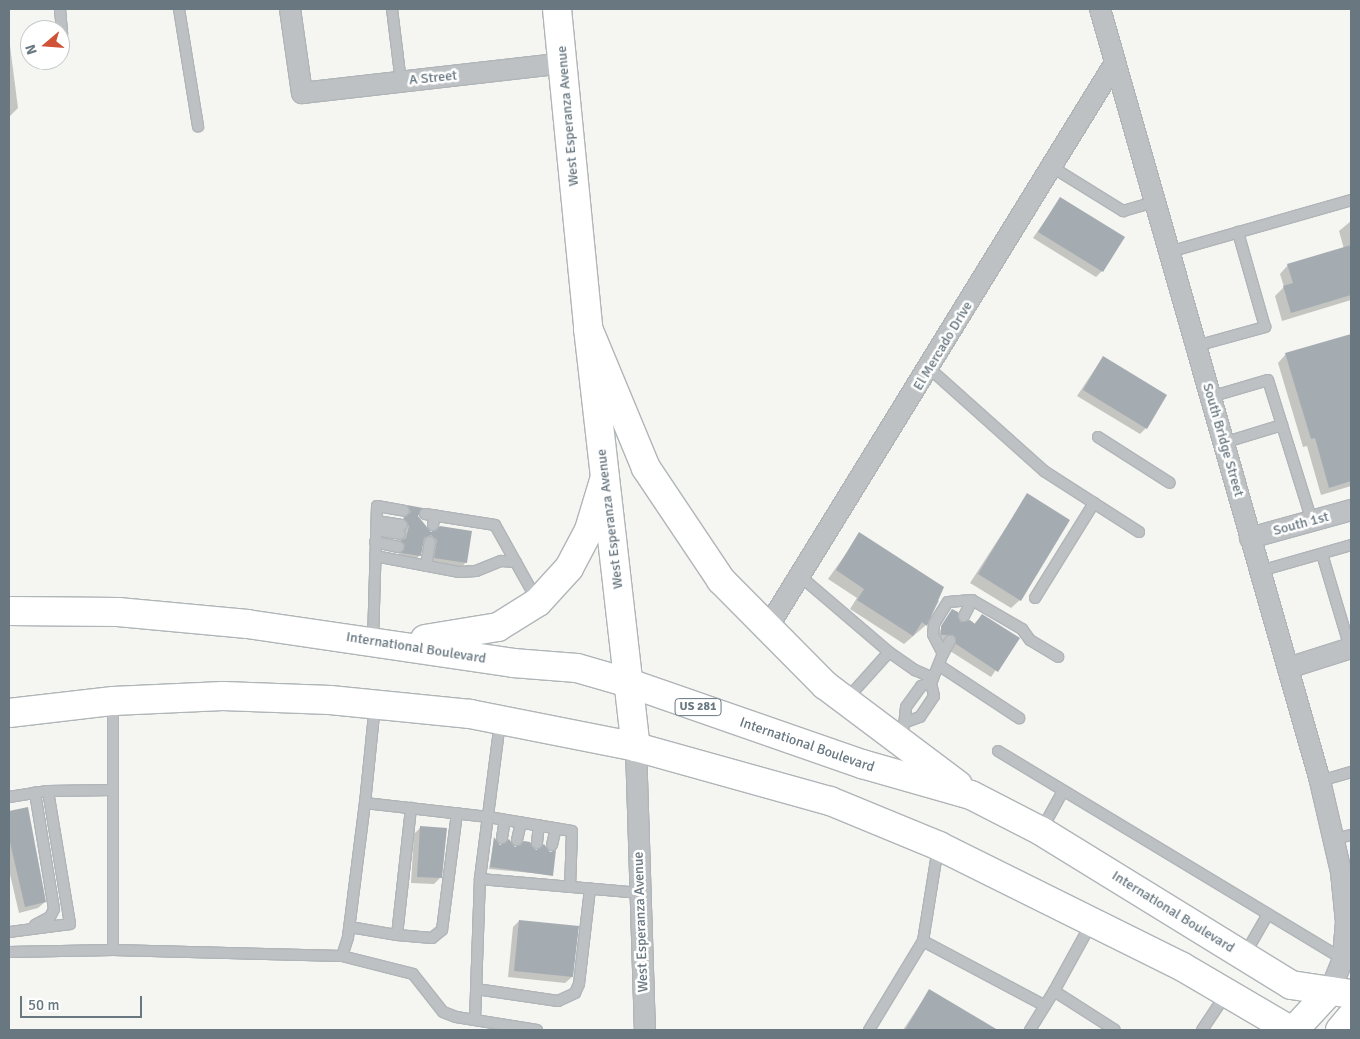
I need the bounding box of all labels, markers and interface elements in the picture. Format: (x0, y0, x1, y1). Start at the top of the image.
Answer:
north arrow (20, 20, 70, 70)
text: N (22, 42, 41, 57)
street label: West Esperanza Avenue (553, 45, 583, 187)
street label: A Street (408, 67, 458, 89)
street label: El Mercado Drive (910, 298, 976, 394)
street label: South Bridge Street (1199, 381, 1247, 499)
street label: West Esperanza Avenue (593, 448, 627, 590)
street label: South 1st (1271, 509, 1331, 539)
street label: International Boulevard (345, 629, 487, 667)
road number: US 281 (674, 698, 722, 716)
street label: International Boulevard (737, 714, 877, 776)
street label: West Esperanza Avenue (630, 851, 652, 993)
street label: International Boulevard (1109, 867, 1237, 957)
scale bar (22, 986, 145, 1018)
text: 50 m (28, 996, 59, 1014)

